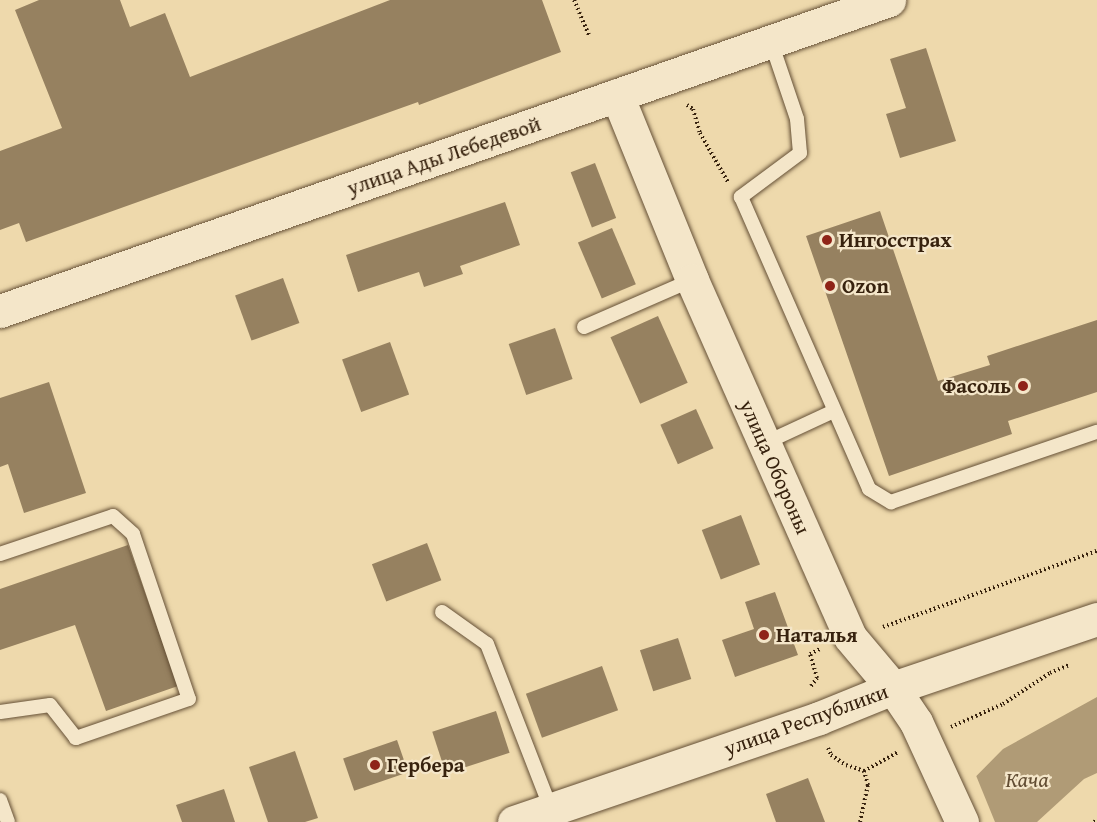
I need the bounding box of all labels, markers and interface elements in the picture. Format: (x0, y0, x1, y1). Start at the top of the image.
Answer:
street label: улица Ады Лебедевой (344, 111, 544, 201)
place label: Ингосстрах (839, 227, 952, 253)
marker: Ингосстрах (820, 233, 834, 247)
place label: Ozon (842, 273, 889, 299)
marker: Ozon (823, 279, 837, 293)
place label: Фасоль (942, 373, 1011, 399)
marker: Фасоль (1016, 379, 1030, 393)
street label: улица Обороны (734, 396, 816, 538)
place label: Наталья (776, 622, 858, 648)
marker: Наталья (757, 628, 771, 642)
street label: улица Республики (721, 679, 891, 761)
place label: Гербера (387, 752, 464, 778)
marker: Гербера (368, 758, 382, 772)
water label: Кача (1005, 767, 1049, 793)

